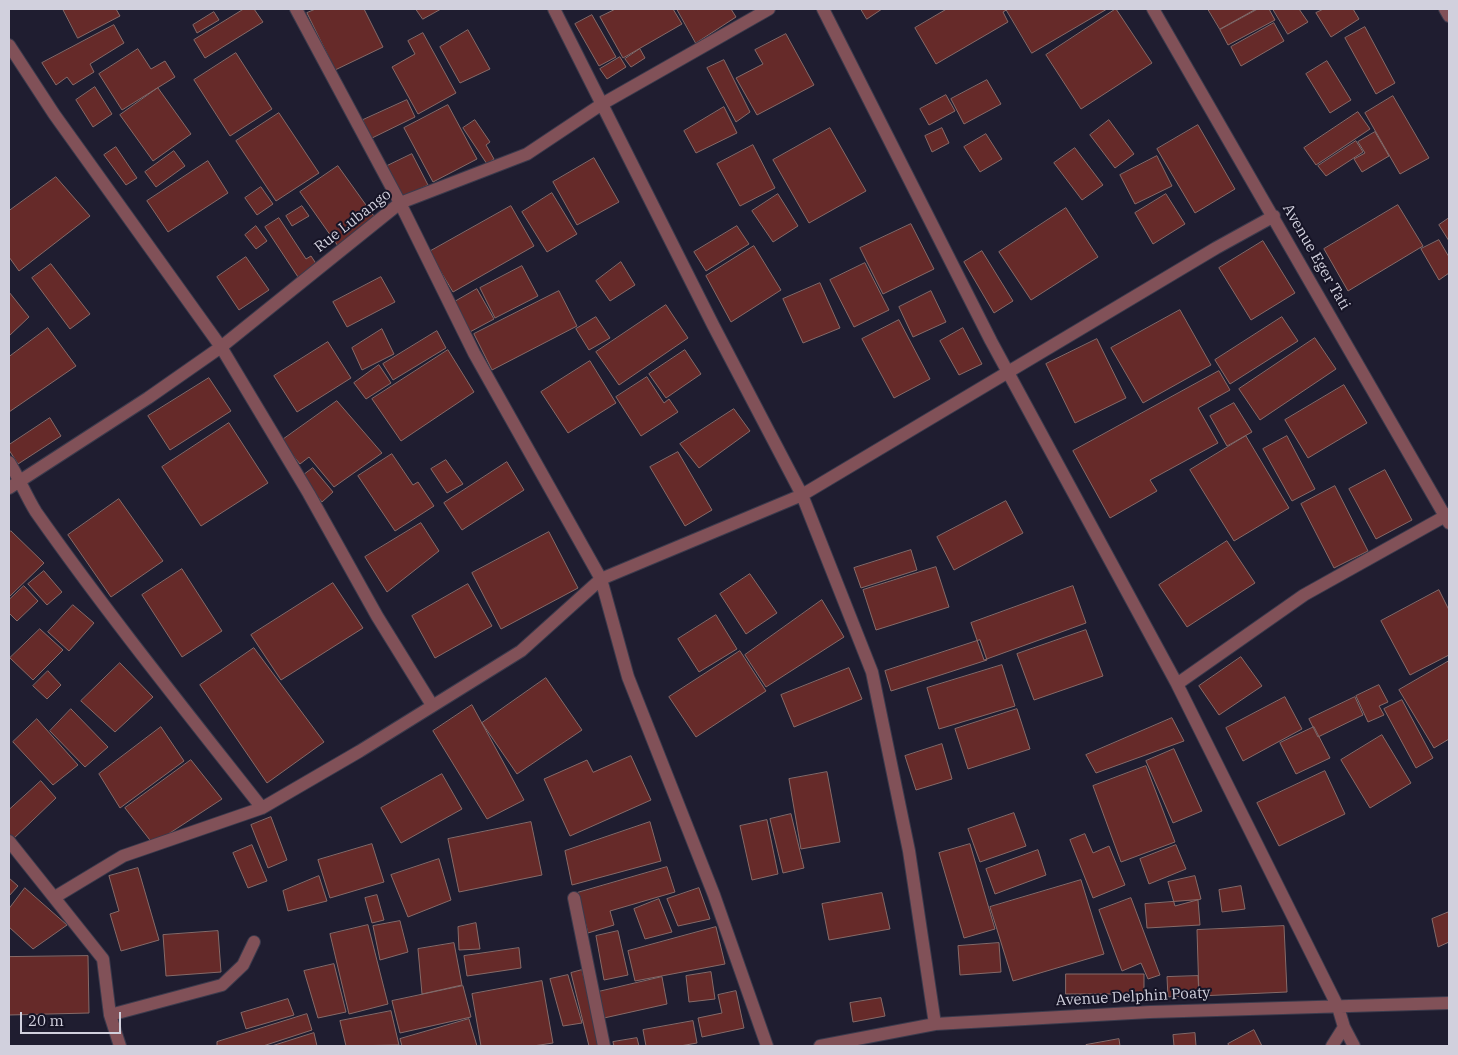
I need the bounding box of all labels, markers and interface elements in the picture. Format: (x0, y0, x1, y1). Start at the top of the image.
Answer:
street label: Rue Lubango (311, 186, 395, 256)
street label: Avenue Eger Tati (1278, 201, 1354, 313)
street label: Avenue Delphin Poaty (1055, 984, 1211, 1010)
scale bar (22, 1002, 124, 1034)
text: 20 m (28, 1011, 64, 1030)

